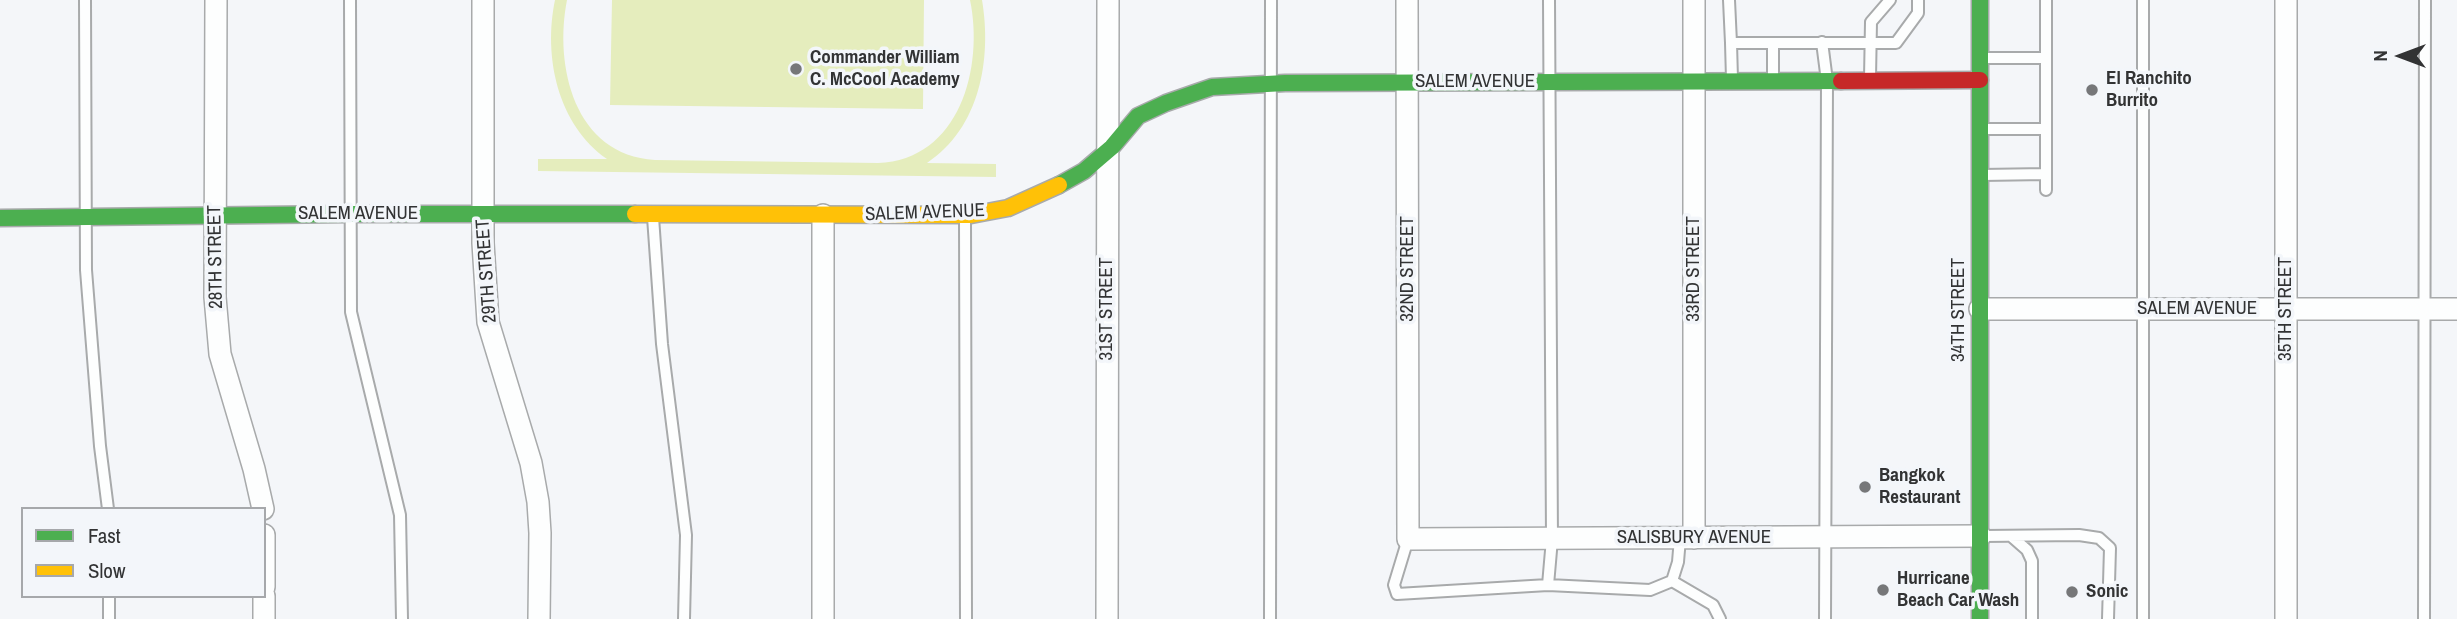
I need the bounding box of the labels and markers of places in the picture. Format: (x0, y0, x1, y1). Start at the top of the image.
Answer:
place label: Commander William C. McCool Academy (810, 47, 960, 91)
marker: Commander William C. McCool Academy (788, 61, 804, 77)
place label: El Ranchito Burrito (2106, 68, 2192, 112)
marker: El Ranchito Burrito (2084, 82, 2100, 98)
place label: Bangkok Restaurant (1879, 465, 1960, 509)
marker: Bangkok Restaurant (1857, 479, 1873, 495)
place label: Hurricane Beach Car Wash (1897, 568, 2019, 612)
place label: Sonic (2086, 581, 2128, 603)
marker: Hurricane Beach Car Wash (1875, 582, 1891, 598)
marker: Sonic (2064, 584, 2080, 600)

